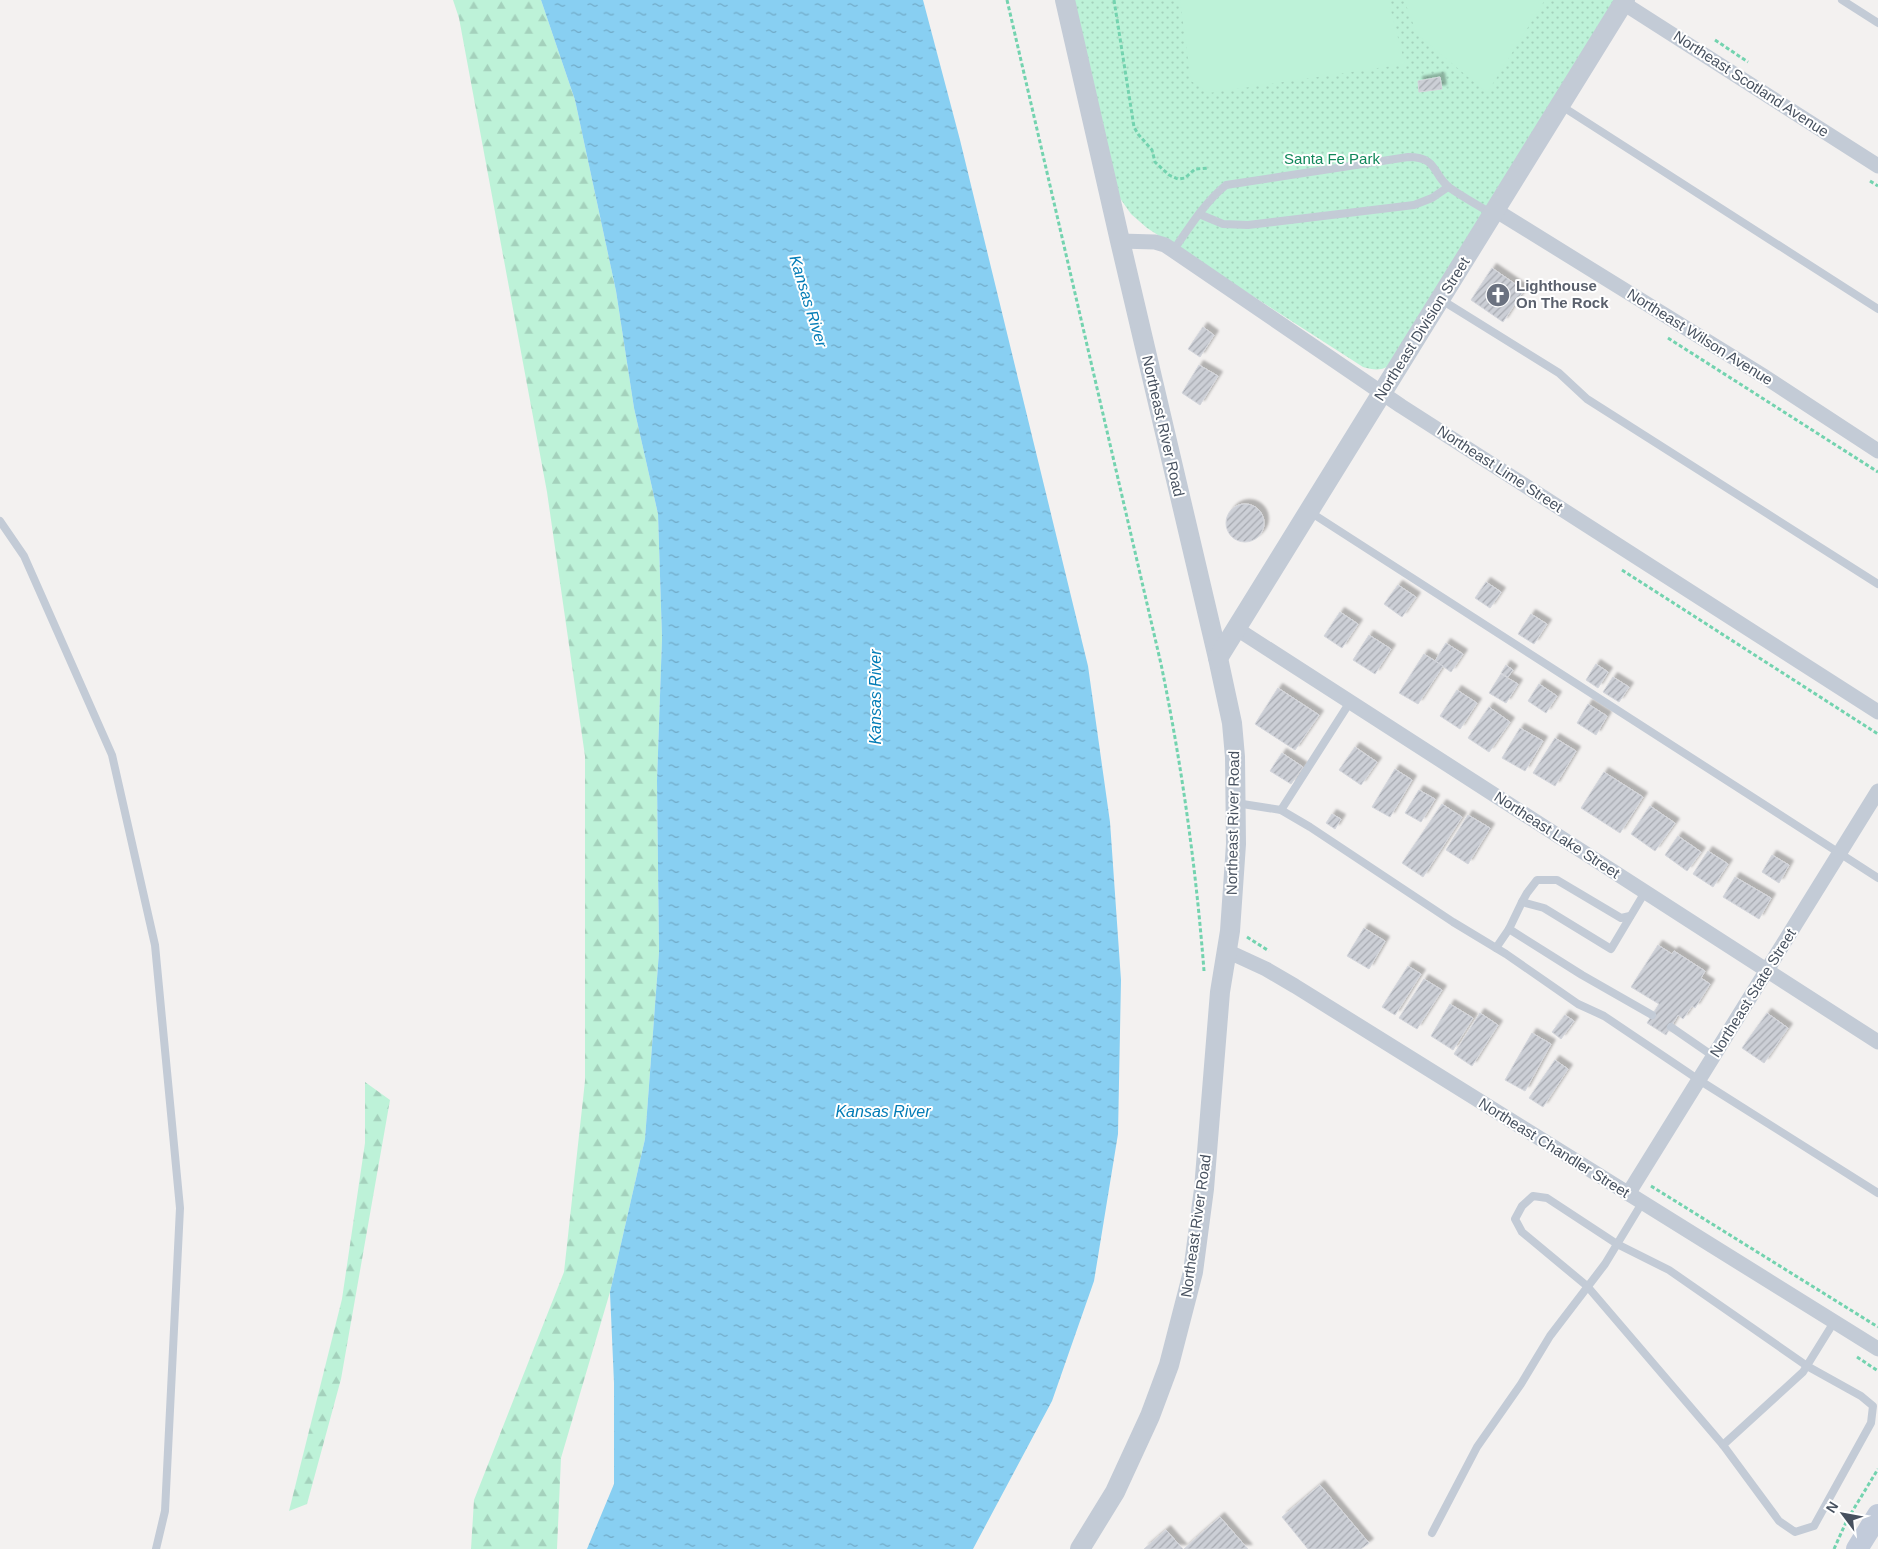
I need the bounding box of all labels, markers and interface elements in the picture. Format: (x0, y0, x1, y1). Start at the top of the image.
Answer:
street label: Northeast Scotland Avenue (1671, 27, 1832, 140)
park label: Santa Fe Park (1284, 150, 1380, 167)
water label: Kansas River (786, 253, 831, 350)
street label: Northeast Division Street (1370, 253, 1473, 404)
place label: Lighthouse On The Rock (1516, 277, 1609, 311)
church icon: Lighthouse On The Rock (1485, 282, 1511, 308)
street label: Northeast Wilson Avenue (1624, 285, 1776, 388)
street label: Northeast River Road (1139, 354, 1188, 498)
street label: Northeast Lime Street (1434, 422, 1567, 516)
water label: Kansas River (867, 649, 884, 745)
street label: Northeast River Road (1223, 751, 1242, 895)
street label: Northeast Lake Street (1491, 788, 1624, 882)
street label: Northeast State Street (1706, 925, 1800, 1060)
street label: Northeast Chandler Street (1476, 1094, 1633, 1201)
water label: Kansas River (835, 1103, 931, 1120)
street label: Northeast River Road (1177, 1153, 1214, 1299)
north arrow (1818, 1489, 1868, 1539)
text: N (1823, 1499, 1841, 1516)

